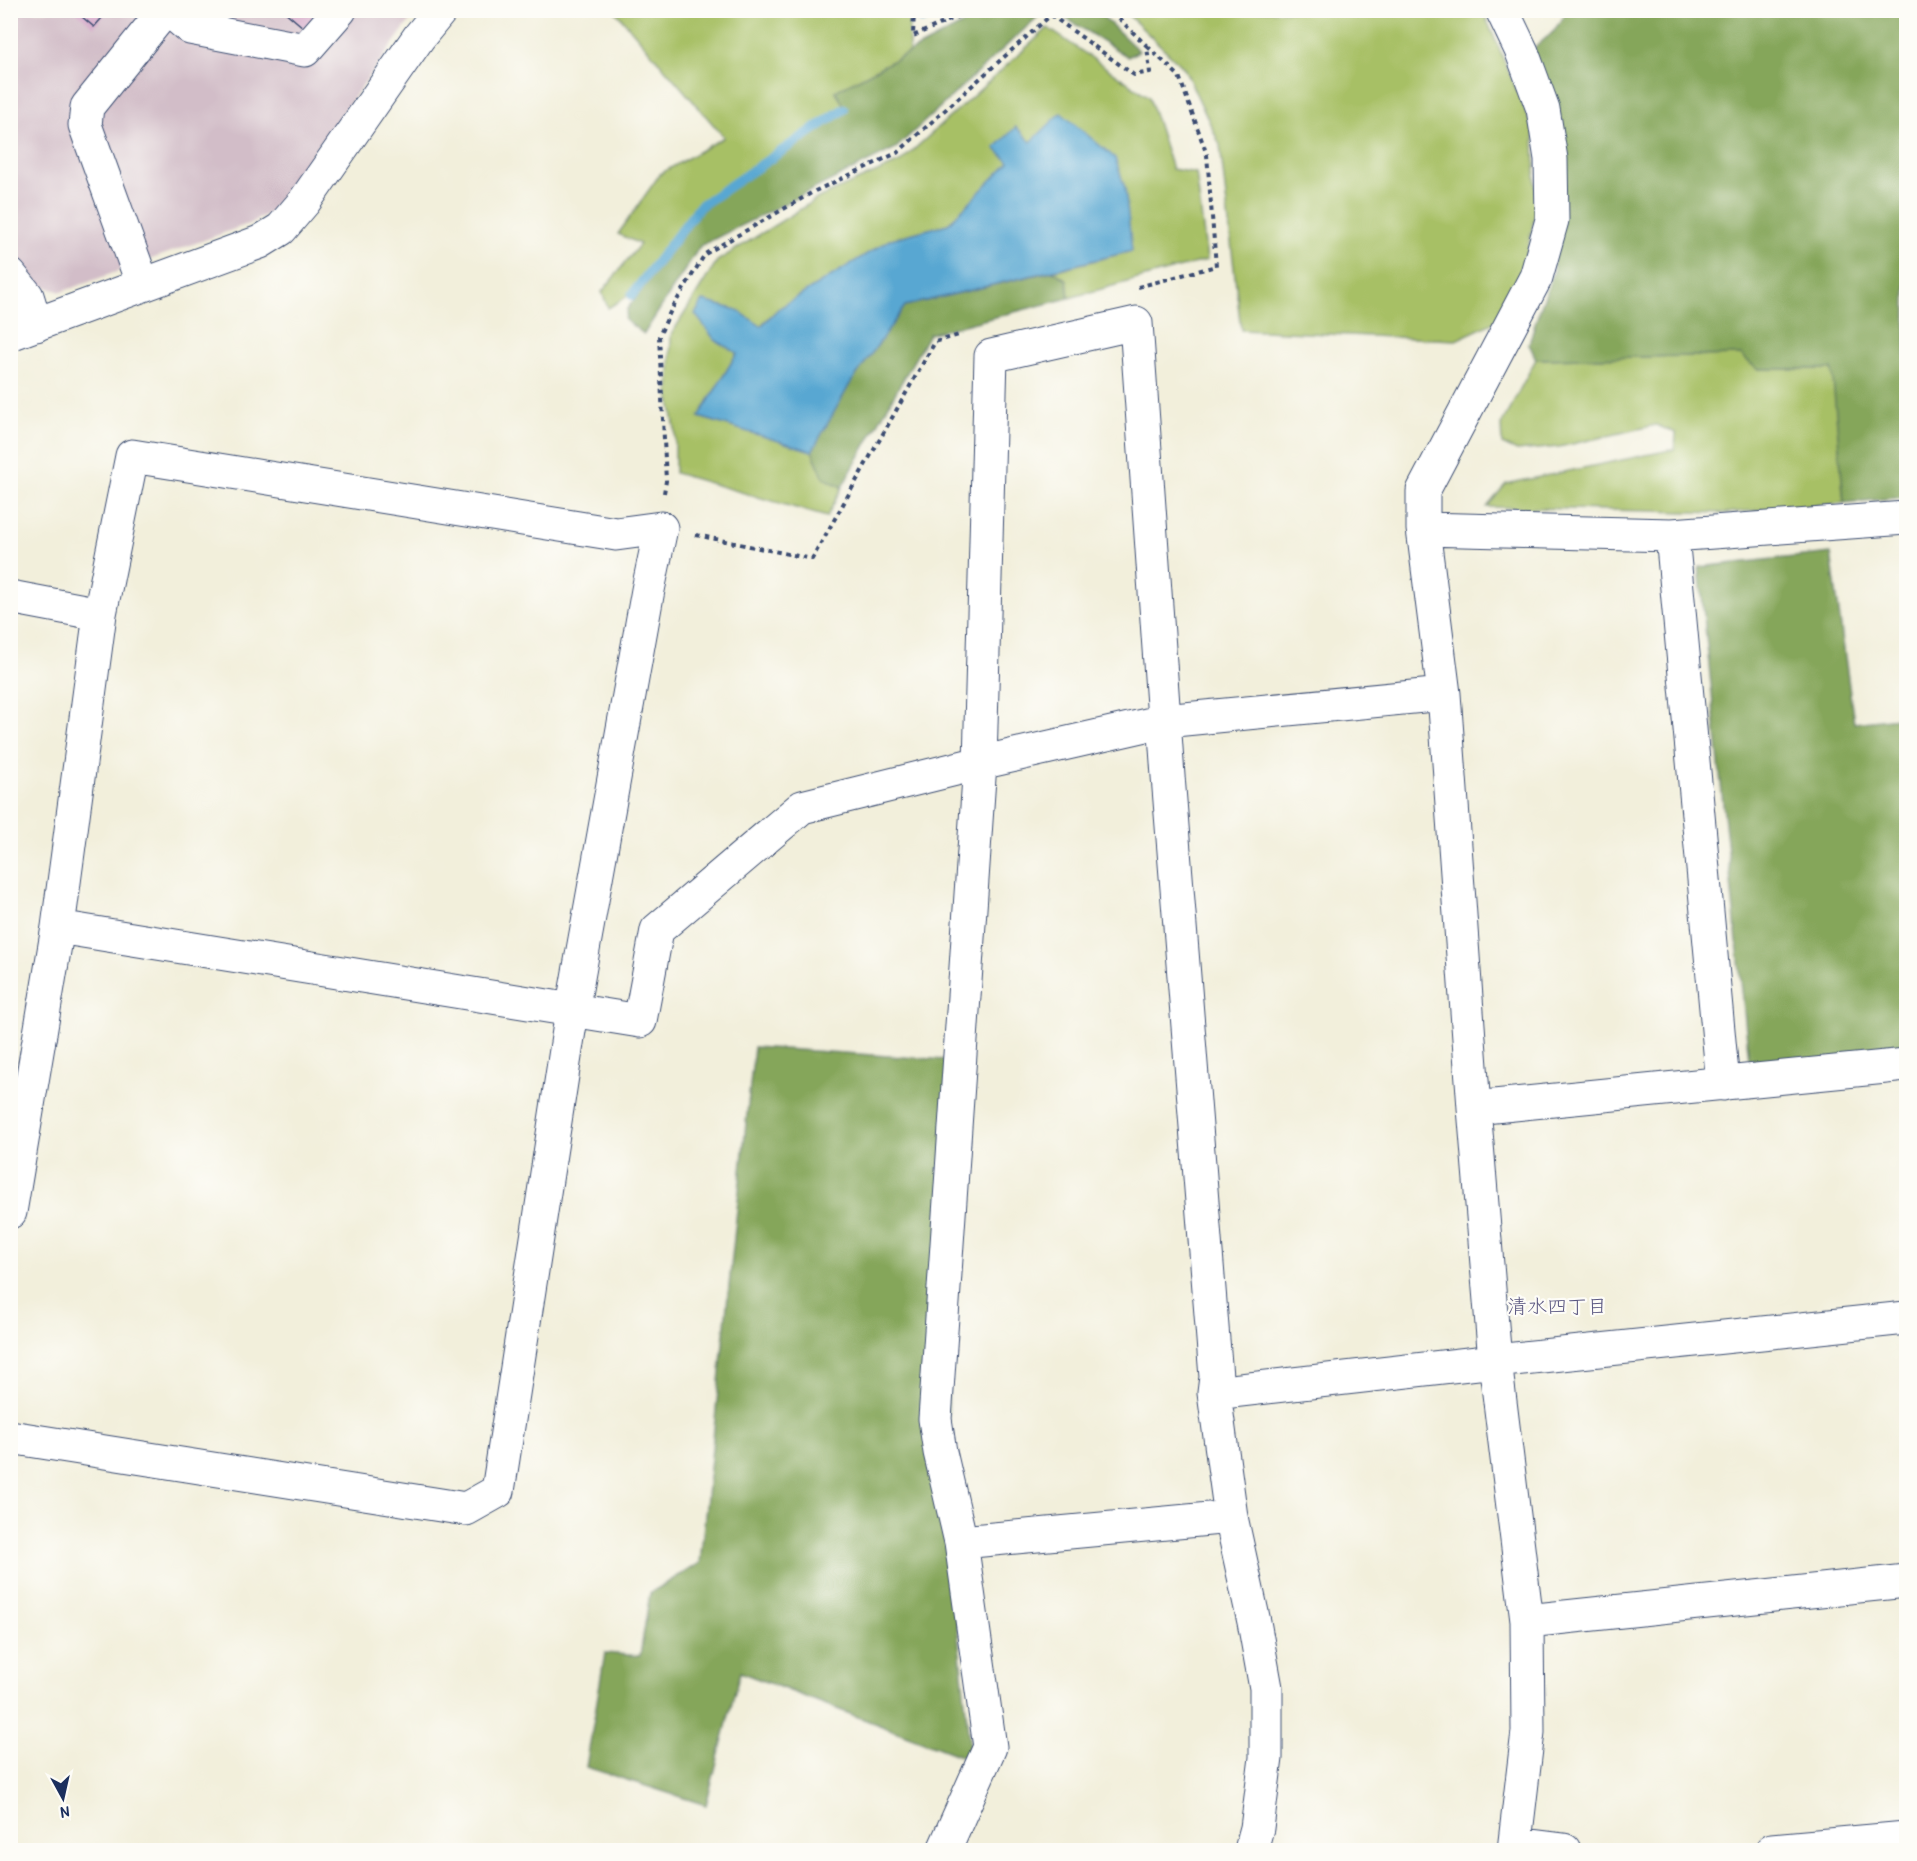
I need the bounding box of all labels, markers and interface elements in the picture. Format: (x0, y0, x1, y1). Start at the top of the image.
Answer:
district label: 清水四丁目 (1507, 1292, 1607, 1319)
north arrow (33, 1768, 93, 1828)
text: N (59, 1801, 71, 1824)

